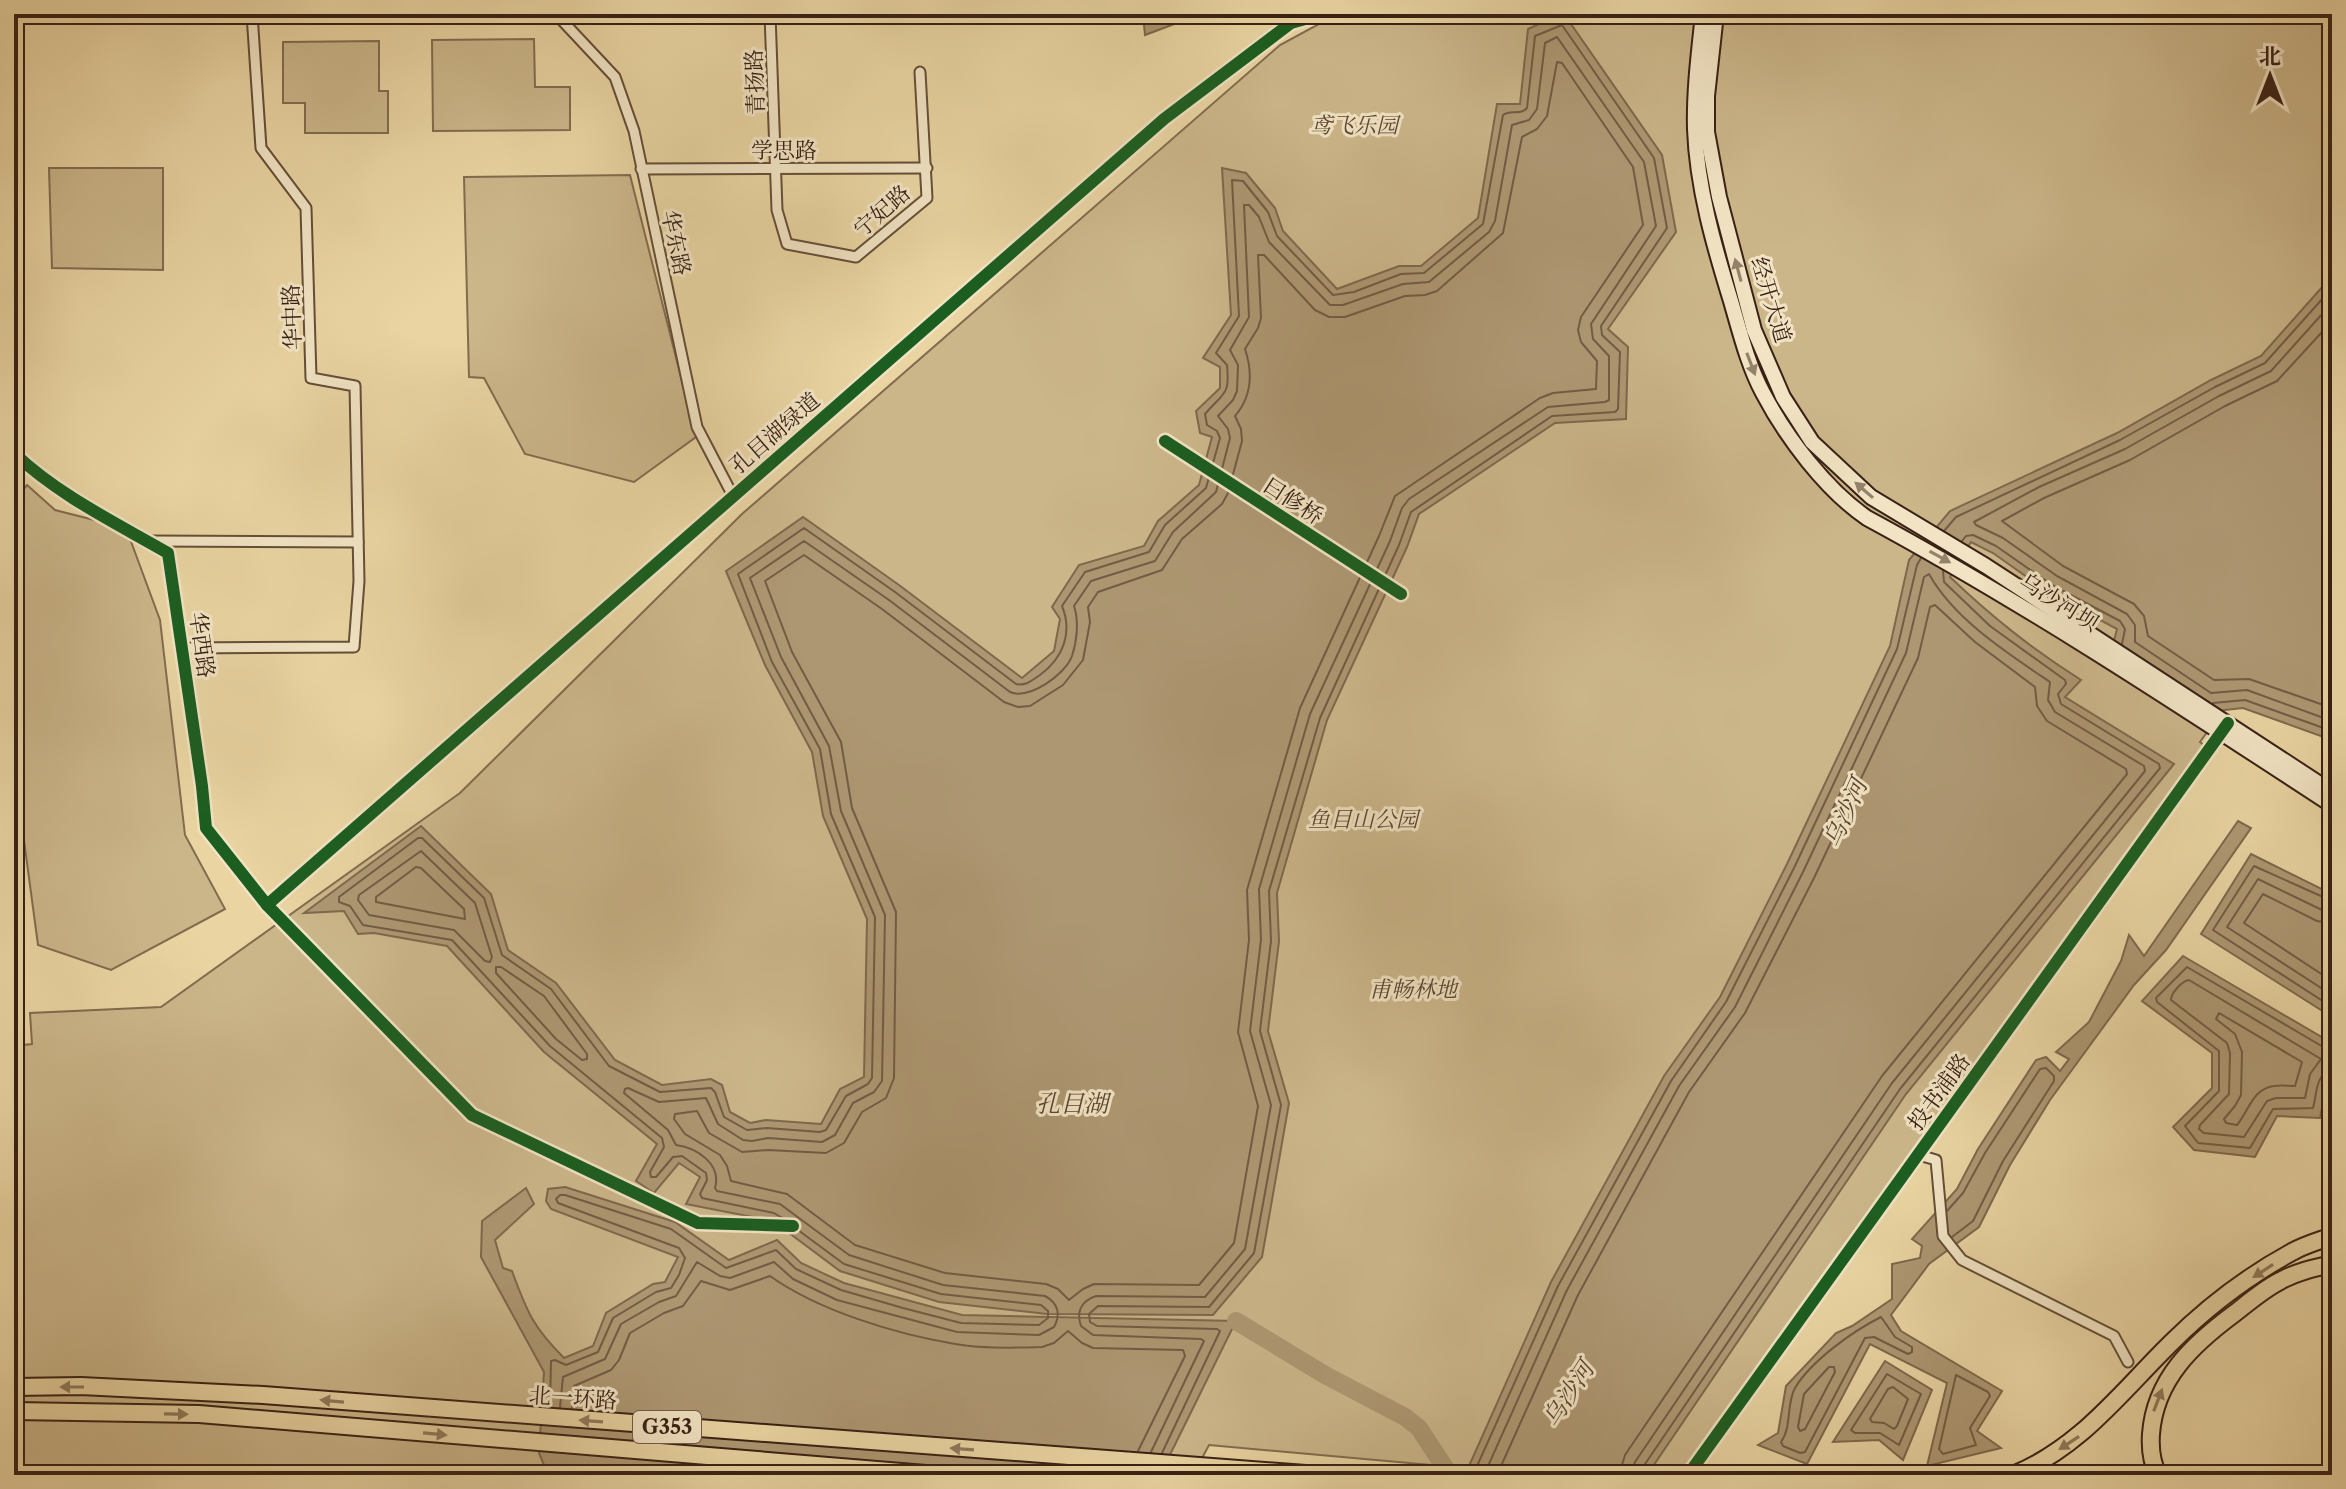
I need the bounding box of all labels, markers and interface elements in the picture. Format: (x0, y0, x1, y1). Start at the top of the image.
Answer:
north arrow (2230, 36, 2310, 116)
text: 北 (2259, 43, 2281, 70)
street label: 青扬路 (740, 49, 770, 115)
park label: 鸢飞乐园 (1310, 112, 1401, 139)
street label: 学思路 (751, 137, 817, 164)
street label: 宁妃路 (848, 179, 916, 243)
street label: 华东路 (656, 208, 696, 278)
street label: 经开大道 (1745, 254, 1797, 346)
one-way arrow (1731, 257, 1743, 282)
street label: 华中路 (277, 284, 307, 350)
one-way arrow (1745, 352, 1758, 376)
street label: 孔目湖绿道 (725, 387, 825, 479)
street label: 曰修桥 (1258, 472, 1328, 530)
one-way arrow (1855, 482, 1875, 499)
one-way arrow (1928, 551, 1951, 564)
street label: 乌沙河坝 (2015, 567, 2103, 637)
street label: 华西路 (184, 610, 220, 680)
water label: 乌沙河 (1817, 771, 1875, 852)
park label: 鱼目山公园 (1308, 806, 1421, 833)
park label: 甫畅林地 (1369, 976, 1459, 1003)
street label: 投书浦路 (1902, 1048, 1976, 1136)
water label: 孔目湖 (1036, 1089, 1112, 1118)
one-way arrow (2252, 1263, 2273, 1278)
water label: 乌沙河 (1536, 1353, 1602, 1432)
one-way arrow (59, 1380, 84, 1393)
street label: 北一环路 (528, 1381, 618, 1415)
one-way arrow (2152, 1388, 2165, 1412)
one-way arrow (319, 1394, 344, 1407)
one-way arrow (164, 1407, 189, 1420)
road number: G353 (633, 1411, 701, 1443)
one-way arrow (578, 1414, 603, 1427)
one-way arrow (423, 1428, 448, 1441)
one-way arrow (2058, 1435, 2080, 1449)
one-way arrow (949, 1442, 974, 1455)

